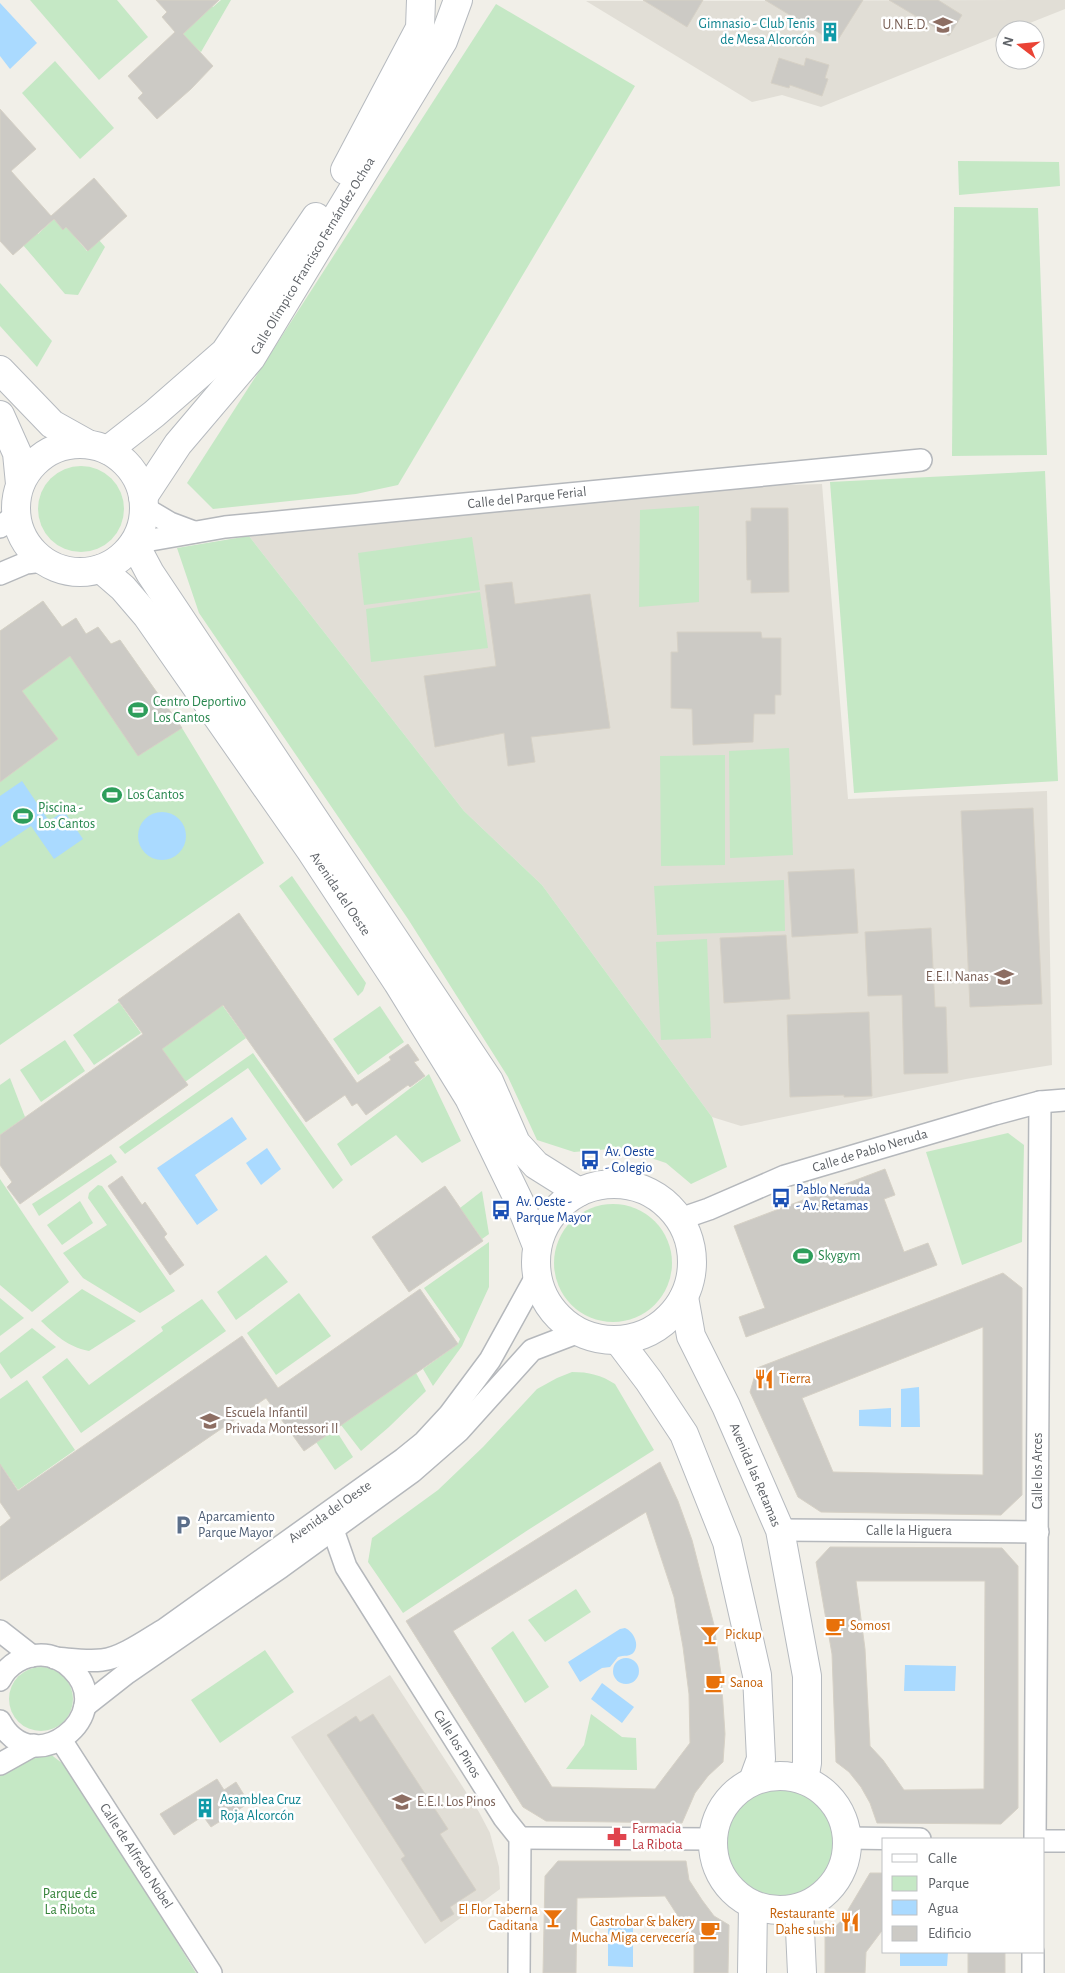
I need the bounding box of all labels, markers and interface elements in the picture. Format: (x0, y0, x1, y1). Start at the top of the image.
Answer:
school or university icon: U.N.E.D. (932, 14, 954, 36)
place label: Gimnasio - Club Tenis de Mesa Alcorcón (699, 17, 815, 47)
place label: U.N.E.D. (883, 18, 928, 32)
north arrow (995, 20, 1045, 70)
building icon: Gimnasio - Club Tenis de Mesa Alcorcón (819, 21, 841, 43)
text: N (1000, 35, 1017, 48)
street label: Calle Olímpico Francisco Fernández Ochoa (248, 154, 378, 357)
street label: Calle del Parque Ferial (467, 485, 587, 511)
place label: Centro Deportivo Los Cantos (153, 695, 246, 725)
sports icon: Centro Deportivo Los Cantos (127, 699, 149, 721)
sports icon: Los Cantos (101, 784, 123, 806)
place label: Los Cantos (127, 788, 184, 802)
place label: Piscina - Los Cantos (38, 801, 95, 831)
sports icon: Piscina - Los Cantos (12, 805, 34, 827)
street label: Avenida del Oeste (307, 850, 373, 938)
school or university icon: E.E.I. Nanas (993, 966, 1015, 988)
place label: E.E.I. Nanas (926, 970, 989, 984)
street label: Calle de Pablo Neruda (811, 1127, 930, 1175)
place label: Av. Oeste - Colegio (605, 1145, 655, 1175)
bus stop icon: Av. Oeste - Colegio (579, 1149, 601, 1171)
place label: Pablo Neruda - Av. Retamas (796, 1183, 871, 1213)
bus stop icon: Pablo Neruda - Av. Retamas (770, 1187, 792, 1209)
place label: Av. Oeste - Parque Mayor (516, 1195, 591, 1225)
bus stop icon: Av. Oeste - Parque Mayor (490, 1199, 512, 1221)
sports icon: Skygym (792, 1245, 814, 1267)
place label: Skygym (818, 1249, 861, 1263)
restaurant icon: Tierra (753, 1368, 775, 1390)
place label: Tierra (779, 1372, 812, 1386)
place label: Escuela Infantil Privada Montessori II (225, 1406, 338, 1436)
school or university icon: Escuela Infantil Privada Montessori II (199, 1410, 221, 1432)
street label: Avenida las Retamas (727, 1421, 783, 1529)
street label: Calle los Arces (1031, 1433, 1045, 1509)
street label: Avenida del Oeste (286, 1478, 374, 1546)
place label: Aparcamiento Parque Mayor (198, 1510, 275, 1540)
parking icon: Aparcamiento Parque Mayor (172, 1514, 194, 1536)
street label: Calle la Higuera (866, 1524, 952, 1538)
cafe icon: Somos1 (824, 1615, 846, 1637)
place label: Somos1 (850, 1619, 891, 1633)
bar icon: Pickup (699, 1624, 721, 1646)
place label: Pickup (725, 1628, 762, 1642)
cafe icon: Sanoa (704, 1672, 726, 1694)
place label: Sanoa (730, 1676, 764, 1690)
street label: Calle los Pinos (431, 1708, 483, 1780)
school or university icon: E.E.I. Los Pinos (391, 1791, 413, 1813)
place label: Asamblea Cruz Roja Alcorcón (220, 1793, 301, 1823)
place label: E.E.I. Los Pinos (417, 1795, 496, 1809)
building icon: Asamblea Cruz Roja Alcorcón (194, 1797, 216, 1819)
street label: Calle de Alfredo Nobel (97, 1801, 175, 1911)
place label: Farmacia La Ribota (632, 1822, 683, 1852)
pharmacy icon: Farmacia La Ribota (606, 1826, 628, 1848)
legend (882, 1838, 1045, 1953)
text: Calle (928, 1851, 957, 1866)
text: Parque (928, 1876, 969, 1891)
park label: Parque de La Ribota (43, 1887, 97, 1917)
text: Agua (928, 1901, 959, 1916)
place label: El Flor Taberna Gaditana (458, 1903, 539, 1933)
bar icon: El Flor Taberna Gaditana (542, 1907, 564, 1929)
place label: Restaurante Dahe sushi (770, 1907, 835, 1937)
restaurant icon: Restaurante Dahe sushi (839, 1911, 861, 1933)
place label: Gastrobar & bakery Mucha Miga cervecería (571, 1915, 696, 1945)
cafe icon: Gastrobar & bakery Mucha Miga cervecería (699, 1919, 721, 1941)
text: Edificio (928, 1926, 971, 1941)

